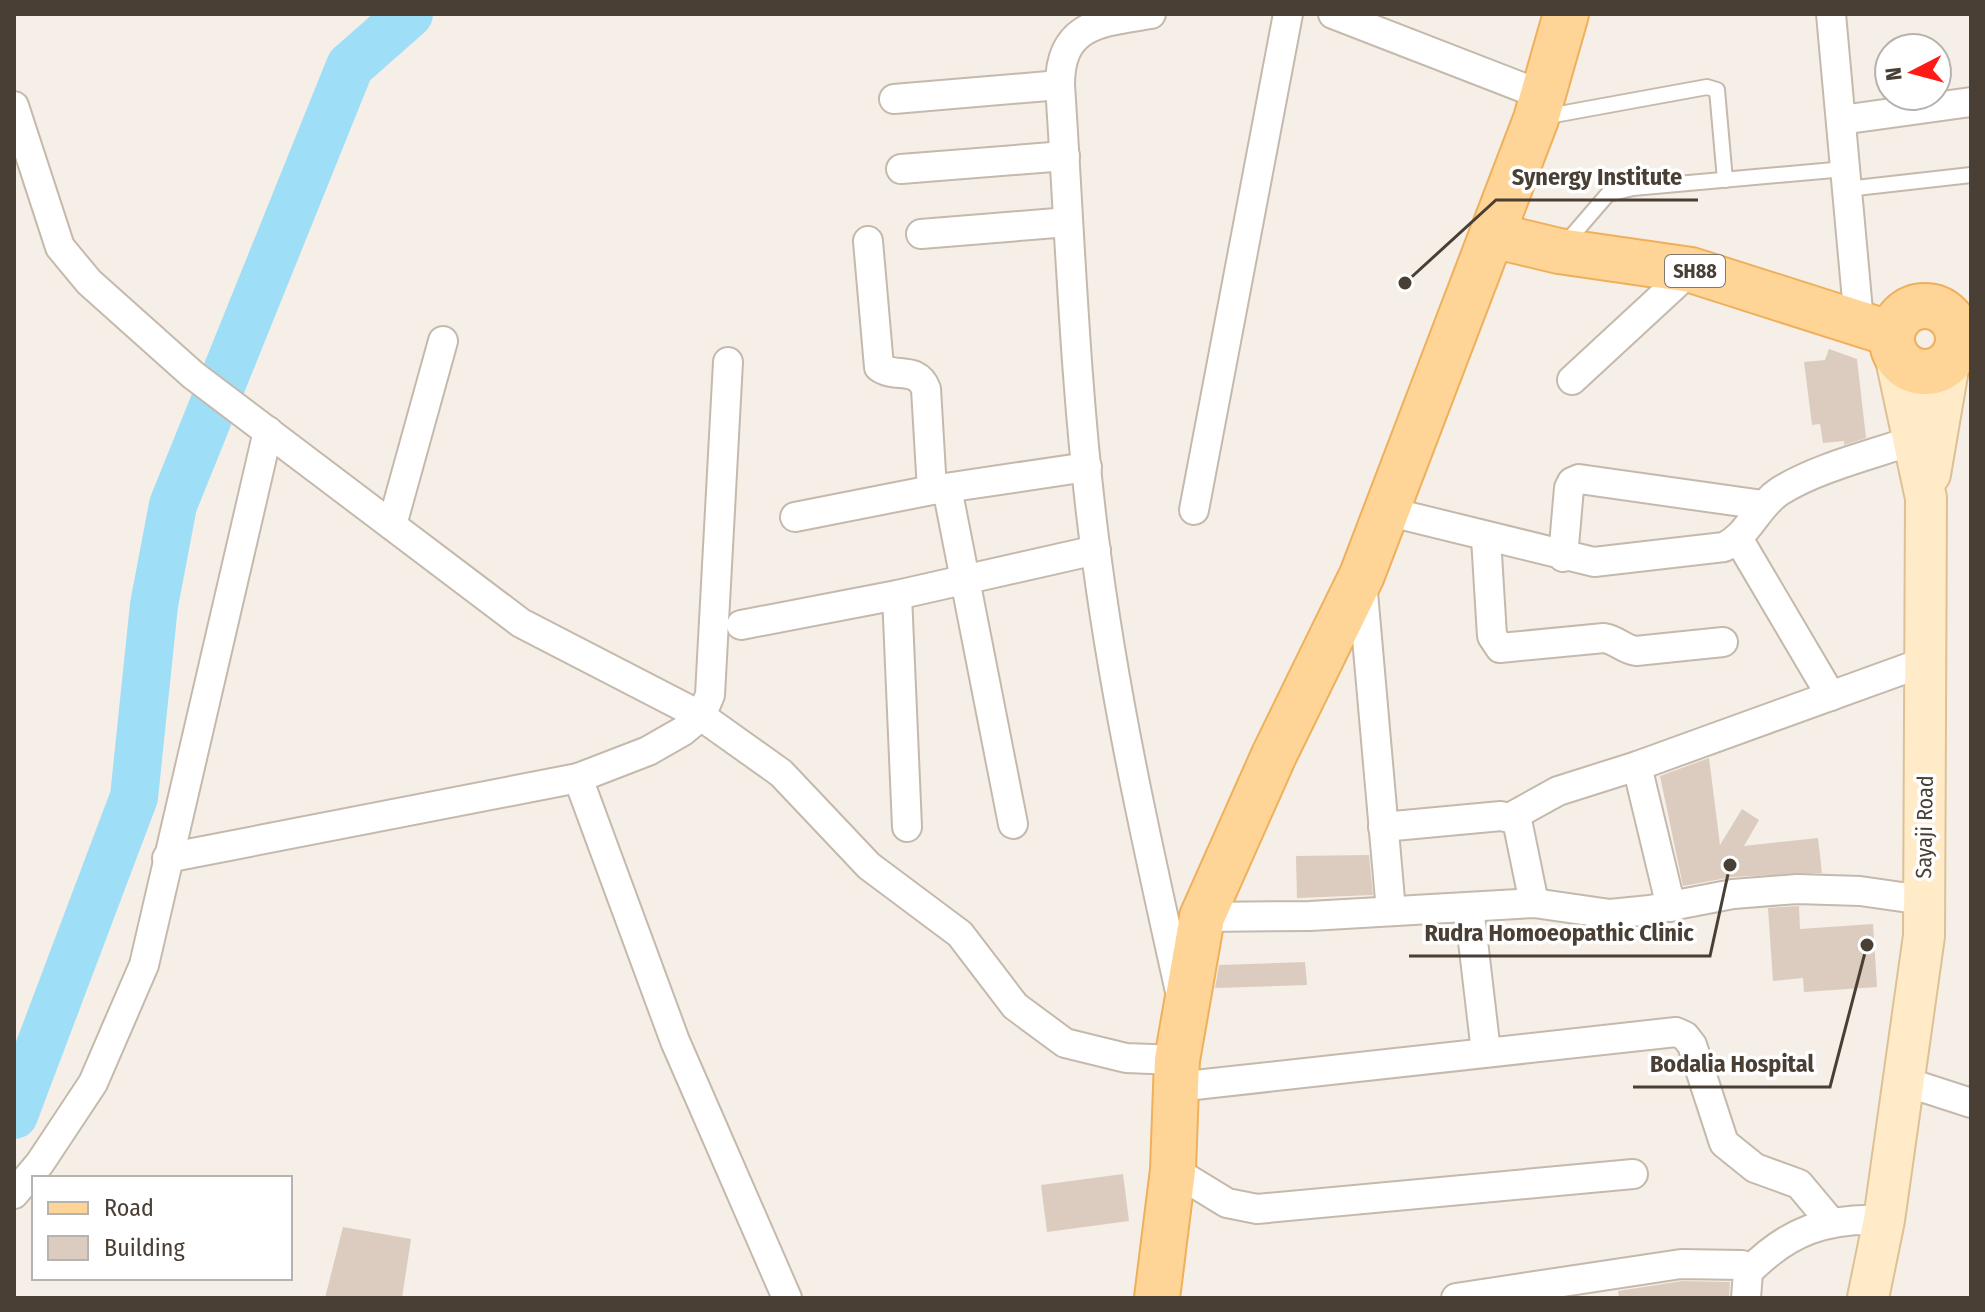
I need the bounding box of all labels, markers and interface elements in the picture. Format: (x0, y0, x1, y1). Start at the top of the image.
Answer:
north arrow (1873, 32, 1953, 112)
text: N (1879, 66, 1908, 82)
callout: Synergy Institute (1496, 152, 1698, 200)
text: Synergy Institute (1512, 163, 1682, 191)
road number: SH88 (1665, 255, 1725, 287)
street label: Sayaji Road (1910, 775, 1939, 879)
callout: Rudra Homoeopathic Clinic (1409, 908, 1710, 956)
text: Rudra Homoeopathic Clinic (1424, 919, 1694, 947)
callout: Bodalia Hospital (1633, 1039, 1830, 1087)
text: Bodalia Hospital (1650, 1050, 1815, 1078)
legend (32, 1176, 292, 1280)
text: Road (104, 1194, 154, 1222)
text: Building (104, 1234, 186, 1262)

